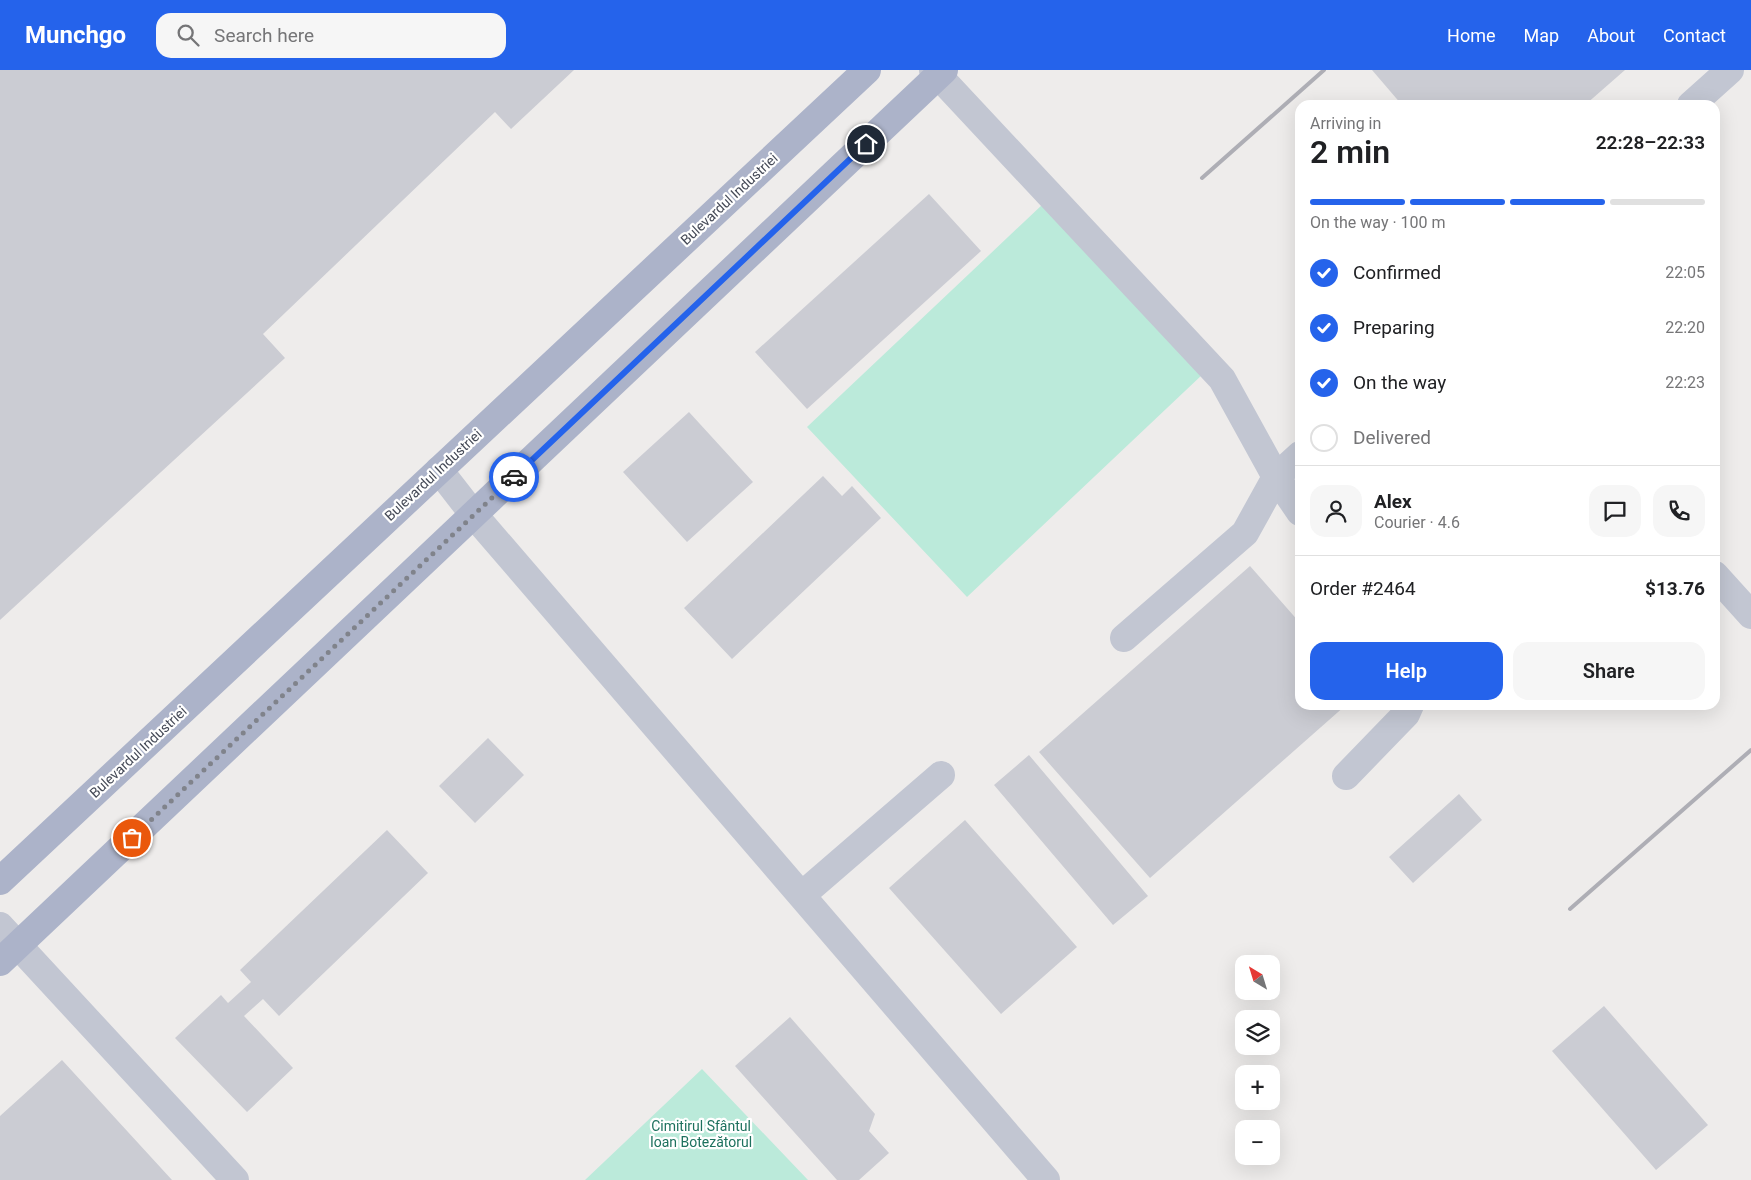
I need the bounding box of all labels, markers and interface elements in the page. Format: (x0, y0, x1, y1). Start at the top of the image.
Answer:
search box (156, 13, 506, 58)
text: Munchgo (25, 21, 126, 49)
icon: search (174, 21, 202, 49)
text: Search here (214, 24, 314, 47)
text: Home (1447, 25, 1496, 46)
text: Map (1524, 25, 1559, 46)
text: About (1587, 25, 1635, 46)
text: Contact (1663, 25, 1726, 46)
text: Arriving in (1310, 114, 1381, 133)
pin (845, 123, 887, 165)
icon: home (852, 130, 880, 158)
text: 22:28–22:33 (1596, 131, 1705, 154)
text: 2 min (1310, 133, 1390, 171)
street label: Bulevardul Industriei (677, 150, 781, 248)
text: On the way · 100 m (1310, 213, 1446, 232)
icon: check (1310, 259, 1338, 287)
text: Confirmed (1353, 261, 1441, 284)
text: 22:05 (1665, 263, 1705, 282)
icon: check (1310, 314, 1338, 342)
text: Preparing (1353, 316, 1435, 339)
text: 22:20 (1665, 318, 1705, 337)
icon: check (1310, 369, 1338, 397)
text: On the way (1353, 371, 1446, 394)
text: 22:23 (1665, 373, 1705, 392)
street label: Bulevardul Industriei (381, 426, 485, 524)
text: Delivered (1353, 426, 1431, 449)
courier (489, 452, 539, 502)
icon: car (500, 463, 528, 491)
button: person (1310, 485, 1362, 537)
button: chat (1589, 485, 1641, 537)
button: phone (1653, 485, 1705, 537)
text: Alex (1374, 490, 1412, 513)
text: Courier · 4.6 (1374, 513, 1460, 532)
text: Order #2464 (1310, 577, 1416, 600)
text: $13.76 (1645, 577, 1705, 600)
button: Help (1310, 642, 1503, 700)
button: Share (1513, 642, 1705, 700)
street label: Bulevardul Industriei (86, 703, 190, 801)
pin (111, 817, 153, 859)
icon: bag (118, 824, 146, 852)
north arrow (1235, 955, 1280, 1000)
map controls (1235, 955, 1280, 1165)
button: layers (1235, 1010, 1280, 1055)
button: + (1235, 1065, 1280, 1110)
park label: Cimitirul Sfântul Ioan Botezătorul (650, 1118, 752, 1150)
button: − (1235, 1120, 1280, 1165)

